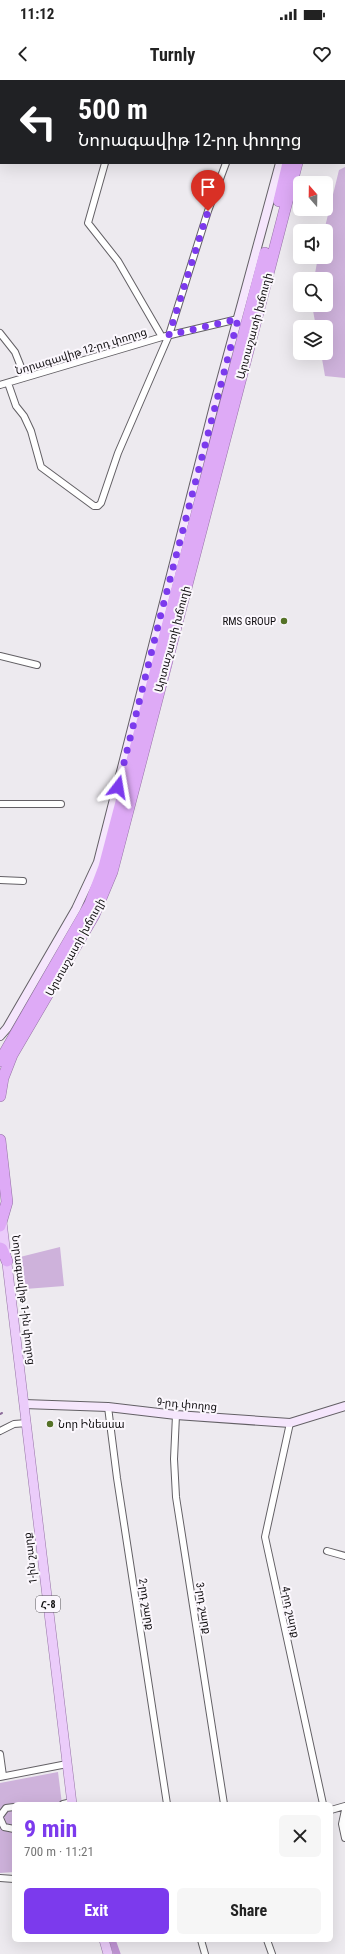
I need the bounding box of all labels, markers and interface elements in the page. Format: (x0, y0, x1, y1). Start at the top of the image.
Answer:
text: 11:12 (20, 5, 54, 23)
icon: back (12, 43, 34, 65)
icon: heart (311, 43, 333, 65)
text: Turnly (150, 44, 195, 65)
text: 500 m (78, 93, 148, 126)
icon: left (12, 96, 64, 148)
text: Նորագավիթ 12-րդ փողոց (78, 129, 302, 150)
pin (191, 170, 225, 211)
icon: arrive (197, 176, 219, 198)
north arrow (293, 176, 333, 216)
map controls (293, 176, 333, 360)
button: sound (293, 224, 333, 264)
street label: Արտաշատի խճուղի (234, 271, 275, 381)
button: search (293, 272, 333, 312)
button: layers (293, 320, 333, 360)
street label: Նորագավիթ 12-րդ փողոց (14, 325, 148, 378)
street label: Արտաշատի խճուղի (152, 584, 193, 694)
place label: RMS GROUP (222, 615, 276, 628)
marker: RMS GROUP (279, 616, 289, 626)
position arrow (97, 766, 139, 808)
street label: Արտաշատի խճուղի (43, 896, 108, 998)
street label: Նորագավիթ 1-ին փողոց (9, 1234, 38, 1366)
street label: 9-րդ փողոց (156, 1395, 218, 1414)
place label: Նոր Ինեսսա (58, 1418, 125, 1431)
marker: Նոր Ինեսսա (45, 1419, 55, 1429)
street label: 1-ին շարք (21, 1532, 40, 1584)
street label: 2-րդ շարք (136, 1577, 157, 1631)
street label: 3-րդ շարք (193, 1581, 214, 1635)
street label: 4-րդ շարք (279, 1585, 302, 1639)
road number: Հ-8 (36, 1596, 60, 1612)
text: 9 min (24, 1815, 77, 1843)
button: close (279, 1815, 321, 1857)
text: 700 m · 11:21 (24, 1844, 94, 1859)
button: Exit (24, 1888, 169, 1934)
button: Share (177, 1888, 321, 1934)

